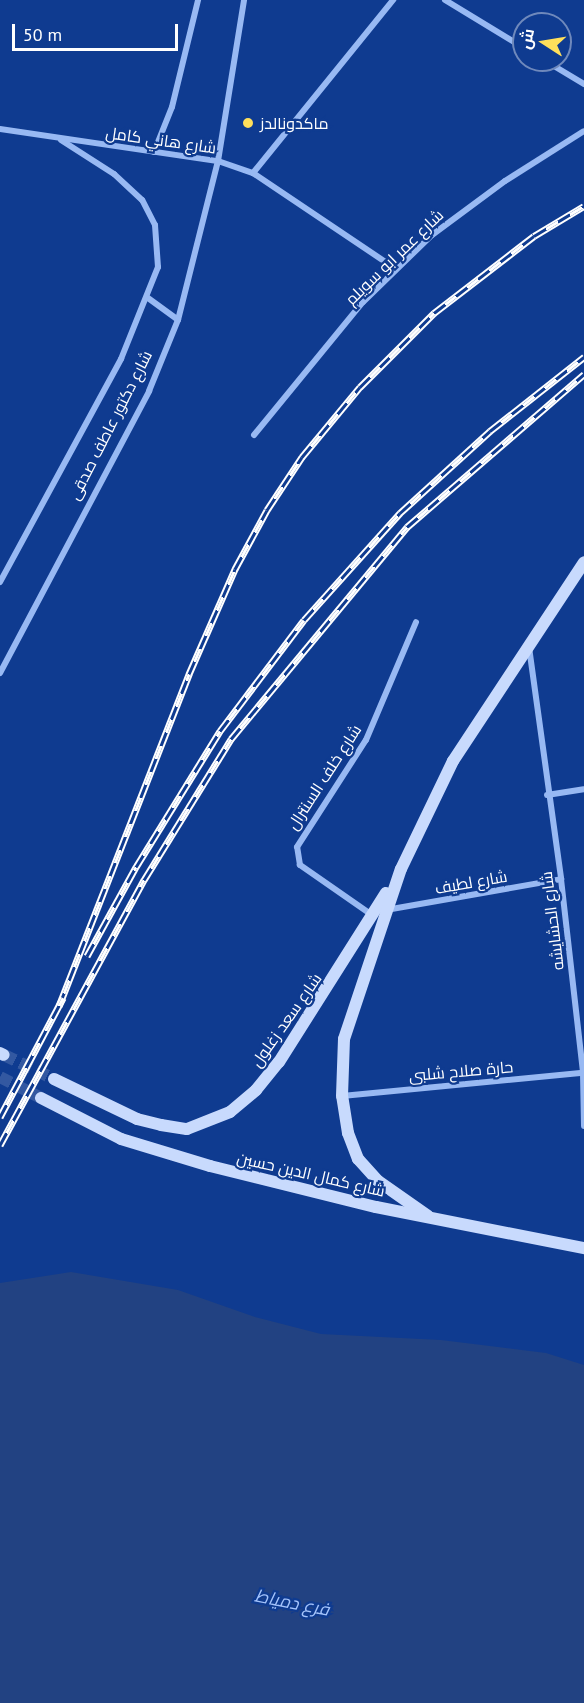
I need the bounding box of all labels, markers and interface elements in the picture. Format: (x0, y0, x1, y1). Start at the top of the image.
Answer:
scale bar (15, 12, 182, 50)
north arrow (512, 12, 572, 72)
text: 50 m (23, 23, 62, 46)
text: ش (514, 27, 538, 51)
place label: ماكدونالدز (260, 113, 328, 133)
marker: ماكدونالدز (241, 116, 255, 130)
street label: شارع هاني كامل (104, 123, 218, 157)
street label: شارع عمر ابو سويلم (341, 205, 447, 309)
street label: شارع دكتور عاطف صدقى (64, 347, 156, 503)
street label: شارع خلف السنترال (283, 721, 365, 833)
street label: شارع لطيف (433, 866, 509, 898)
street label: شارع الحشايشه (536, 871, 568, 971)
street label: شارع سعد زغلول (247, 969, 325, 1071)
street label: حارة صلاح شلبى (408, 1057, 514, 1085)
street label: شارع كمال الدين حسين (235, 1148, 387, 1200)
water label: فرع دمياط (253, 1585, 331, 1621)

